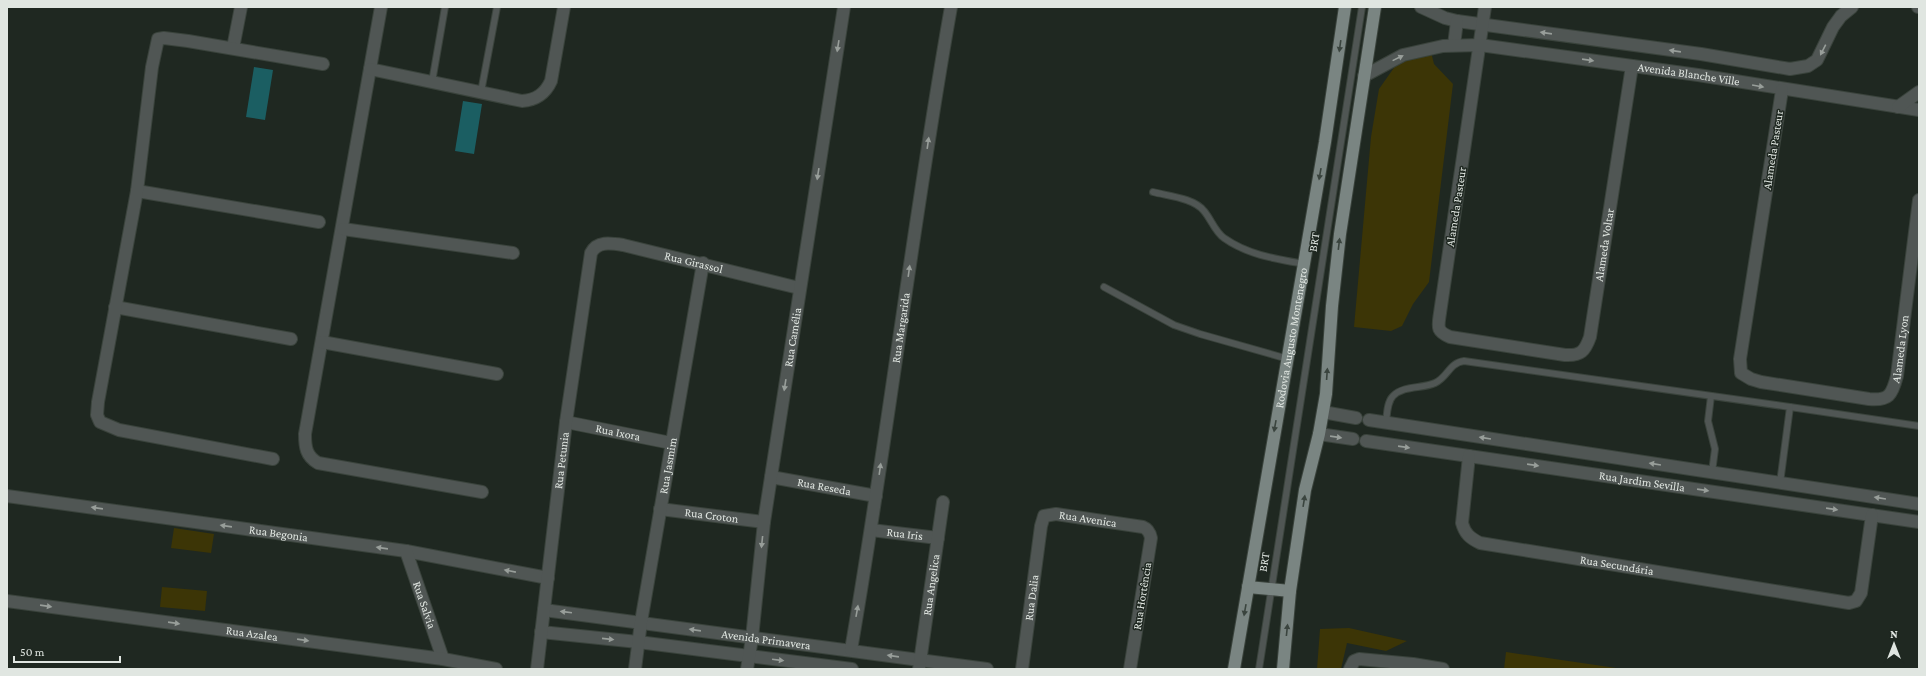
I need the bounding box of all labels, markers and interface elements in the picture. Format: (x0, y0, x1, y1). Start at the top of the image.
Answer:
one-way arrow (1540, 30, 1552, 36)
one-way arrow (835, 39, 841, 52)
one-way arrow (1337, 40, 1343, 52)
one-way arrow (1820, 44, 1826, 56)
one-way arrow (1669, 48, 1681, 54)
one-way arrow (1393, 55, 1404, 61)
one-way arrow (1582, 57, 1594, 63)
street label: Avenida Blanche Ville (1637, 60, 1741, 89)
one-way arrow (1752, 83, 1764, 89)
street label: Alameda Pasteur (1760, 108, 1786, 191)
one-way arrow (925, 137, 931, 149)
street label: Alameda Pasteur (1443, 165, 1469, 248)
one-way arrow (815, 168, 821, 180)
one-way arrow (1317, 168, 1323, 180)
street label: Alameda Voltar (1592, 207, 1617, 282)
street label: BRT (1306, 231, 1323, 253)
one-way arrow (1336, 238, 1342, 250)
street label: Rua Girassol (663, 248, 724, 276)
one-way arrow (906, 265, 912, 277)
street label: Rodovia Augusto Montenegro (1272, 267, 1310, 409)
street label: Rua Margarida (889, 291, 913, 364)
street label: Rua Camélia (781, 306, 804, 368)
street label: Alameda Lyon (1888, 314, 1912, 384)
one-way arrow (1324, 368, 1331, 380)
one-way arrow (782, 379, 788, 391)
one-way arrow (1272, 420, 1278, 432)
street label: Rua Ixora (594, 421, 642, 444)
street label: Rua Petunia (551, 431, 572, 490)
one-way arrow (1330, 433, 1342, 440)
one-way arrow (1479, 435, 1491, 441)
street label: Rua Jasmim (656, 436, 680, 495)
one-way arrow (1398, 444, 1410, 450)
one-way arrow (1649, 461, 1661, 467)
one-way arrow (1527, 462, 1539, 468)
one-way arrow (877, 463, 883, 475)
street label: Rua Jardim Sevilla (1598, 468, 1686, 495)
street label: Rua Reseda (796, 475, 853, 498)
one-way arrow (1697, 487, 1709, 493)
one-way arrow (1301, 495, 1307, 507)
one-way arrow (1874, 495, 1887, 501)
one-way arrow (91, 505, 103, 511)
street label: Rua Croton (684, 505, 740, 526)
one-way arrow (1826, 506, 1838, 512)
street label: Rua Avenica (1058, 508, 1118, 530)
street label: Rua Begonia (248, 522, 309, 544)
one-way arrow (220, 523, 232, 529)
street label: Rua Iris (886, 525, 924, 543)
one-way arrow (758, 536, 765, 548)
one-way arrow (376, 545, 388, 551)
street label: BRT (1256, 551, 1273, 573)
street label: Rua Secundária (1579, 552, 1655, 578)
street label: Rua Angelica (920, 553, 942, 616)
street label: Rua Hortência (1130, 561, 1154, 631)
one-way arrow (504, 567, 516, 573)
street label: Rua Dalia (1022, 573, 1042, 621)
street label: Rua Salvia (410, 579, 439, 631)
one-way arrow (40, 603, 52, 609)
one-way arrow (1242, 604, 1248, 616)
one-way arrow (855, 605, 861, 617)
one-way arrow (560, 609, 572, 615)
one-way arrow (168, 620, 181, 626)
street label: Rua Azalea (225, 623, 279, 644)
one-way arrow (1283, 624, 1290, 636)
north arrow (1874, 624, 1914, 664)
one-way arrow (689, 626, 701, 633)
street label: Avenida Primavera (721, 627, 812, 653)
text: N (1890, 628, 1898, 640)
one-way arrow (602, 636, 614, 642)
one-way arrow (297, 637, 309, 643)
scale bar (14, 638, 120, 664)
text: 50 m (20, 645, 45, 659)
one-way arrow (887, 653, 899, 659)
one-way arrow (772, 657, 784, 663)

